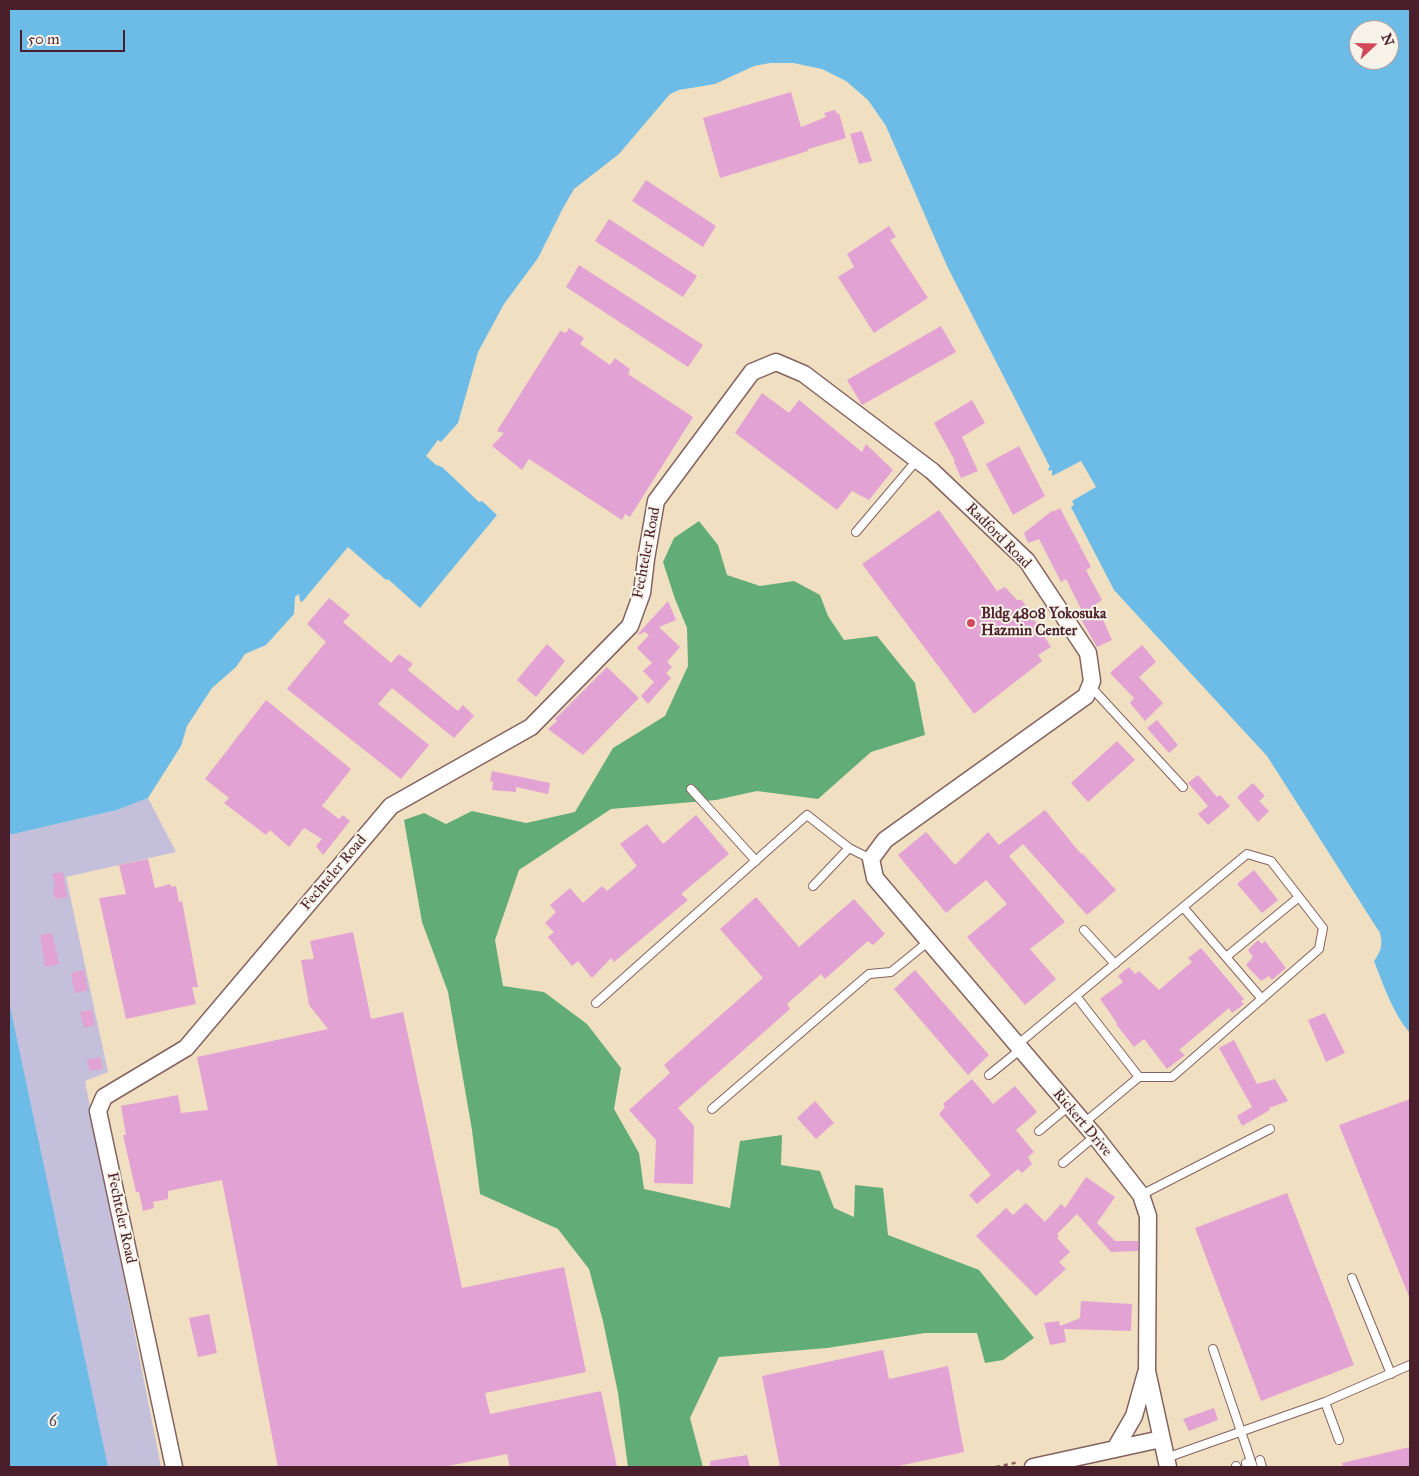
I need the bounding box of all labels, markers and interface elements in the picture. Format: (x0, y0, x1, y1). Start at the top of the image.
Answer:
scale bar (22, 20, 128, 52)
north arrow (1349, 20, 1399, 70)
text: 50 m (28, 30, 60, 48)
text: N (1377, 31, 1398, 48)
street label: Radford Road (961, 499, 1035, 573)
street label: Fechteler Road (629, 506, 665, 600)
place label: Bldg 4808 Yokosuka Hazmin Center (981, 605, 1106, 640)
marker: Bldg 4808 Yokosuka Hazmin Center (965, 617, 977, 629)
street label: Fechteler Road (297, 832, 371, 914)
street label: Rickert Drive (1048, 1085, 1116, 1161)
street label: Fechteler Road (103, 1171, 139, 1265)
water label: 6 (49, 1412, 57, 1432)

